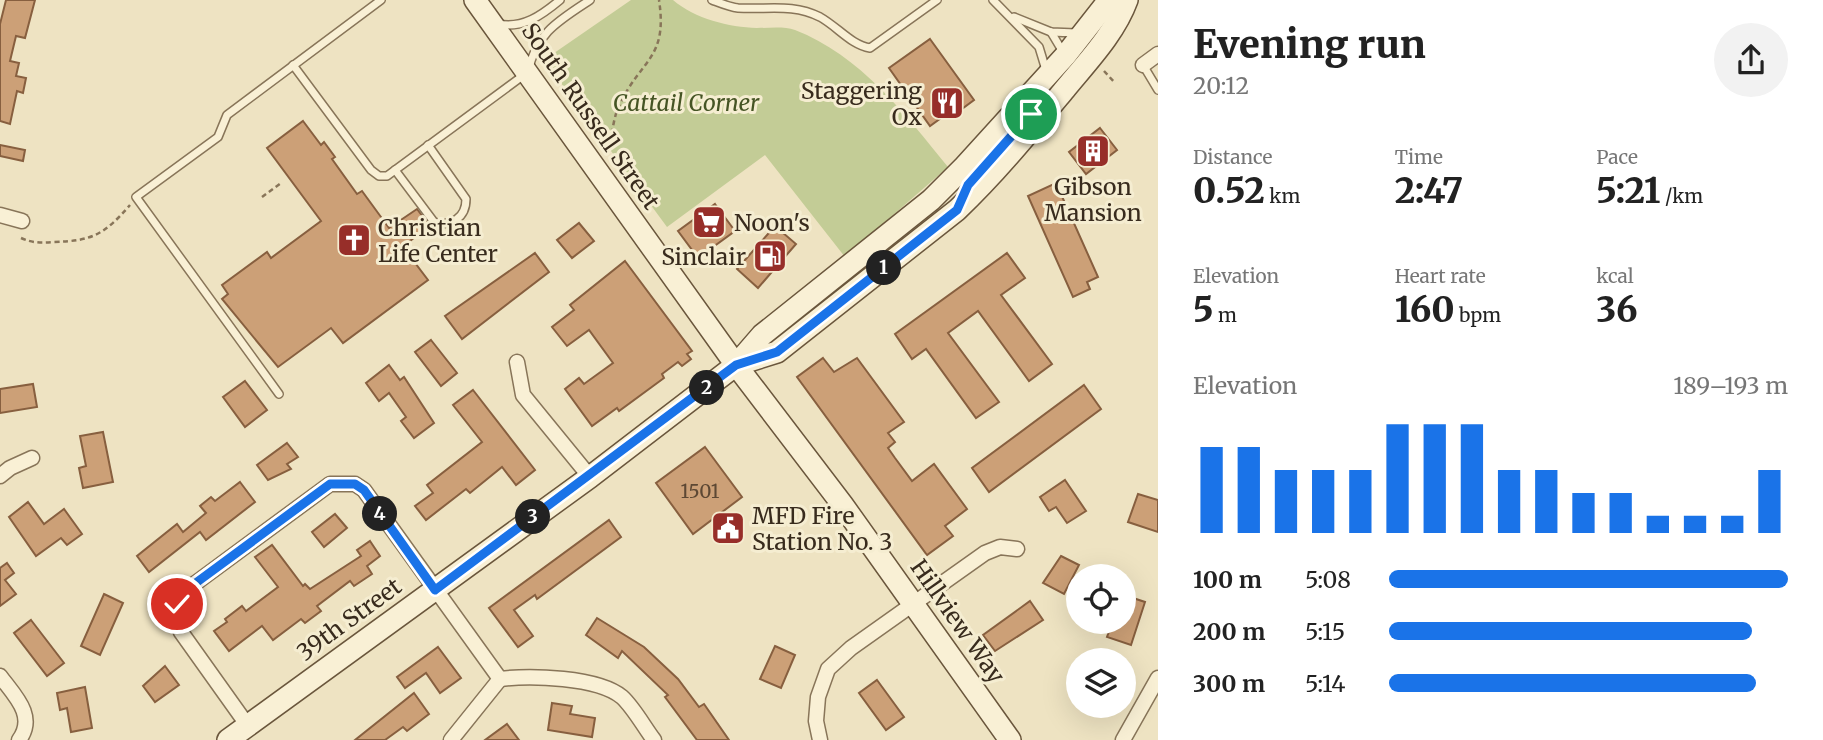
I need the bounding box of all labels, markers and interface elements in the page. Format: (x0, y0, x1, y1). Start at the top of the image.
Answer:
street label: South Russell Street (516, 17, 666, 215)
text: Evening run (1193, 21, 1426, 68)
button: share (1714, 23, 1788, 97)
text: 20:12 (1193, 71, 1249, 100)
place label: Staggering Ox (801, 76, 922, 131)
restaurant icon: Staggering Ox (928, 84, 966, 122)
pin (1001, 84, 1061, 144)
park label: Cattail Corner (613, 88, 760, 117)
icon: arrive (1012, 95, 1050, 133)
building icon: Gibson Mansion (1074, 132, 1112, 170)
text: Distance (1193, 145, 1272, 169)
text: Time (1395, 145, 1443, 169)
text: Pace (1596, 145, 1638, 169)
text: 0.52 (1193, 169, 1265, 213)
text: 2:47 (1395, 169, 1463, 213)
text: 5:21 (1596, 169, 1660, 213)
place label: Gibson Mansion (1044, 172, 1142, 227)
text: km (1265, 184, 1300, 208)
text: /km (1660, 184, 1703, 208)
supermarket icon: Noon's (690, 203, 728, 241)
place label: Noon's (734, 208, 810, 237)
place label: Christian Life Center (378, 213, 498, 268)
church icon: Christian Life Center (335, 221, 373, 259)
fuel station icon: Sinclair (751, 237, 789, 275)
place label: Sinclair (661, 242, 746, 271)
pin: 1 (866, 250, 902, 286)
text: 1 (879, 255, 888, 279)
text: Elevation (1193, 264, 1279, 288)
text: Heart rate (1395, 264, 1486, 288)
text: kcal (1596, 264, 1634, 288)
text: 5 (1193, 288, 1213, 332)
text: 160 (1395, 288, 1455, 332)
text: 36 (1596, 288, 1638, 332)
text: m (1213, 303, 1237, 327)
text: bpm (1455, 303, 1501, 327)
pin: 2 (690, 370, 724, 406)
text: Elevation (1193, 371, 1297, 400)
text: 189–193 m (1673, 371, 1788, 400)
text: 2 (701, 375, 712, 399)
house number: 1501 (681, 479, 720, 503)
pin: 4 (362, 496, 398, 532)
pin: 3 (516, 500, 550, 534)
text: 4 (373, 501, 386, 525)
place label: MFD Fire Station No. 3 (752, 501, 892, 556)
text: 3 (527, 504, 538, 528)
public building icon: MFD Fire Station No. 3 (709, 509, 747, 547)
street label: Hillview Way (905, 553, 1012, 689)
map controls (1066, 564, 1136, 718)
button: locate (1066, 564, 1136, 634)
text: 100 m (1193, 565, 1262, 594)
text: 5:08 (1305, 565, 1351, 594)
street label: 39th Street (291, 571, 407, 667)
pin (147, 574, 207, 634)
icon: check (158, 585, 196, 623)
text: 200 m (1193, 617, 1265, 646)
text: 5:15 (1305, 617, 1345, 646)
button: layers (1066, 648, 1136, 718)
text: 300 m (1193, 669, 1265, 698)
text: 5:14 (1305, 669, 1345, 698)

